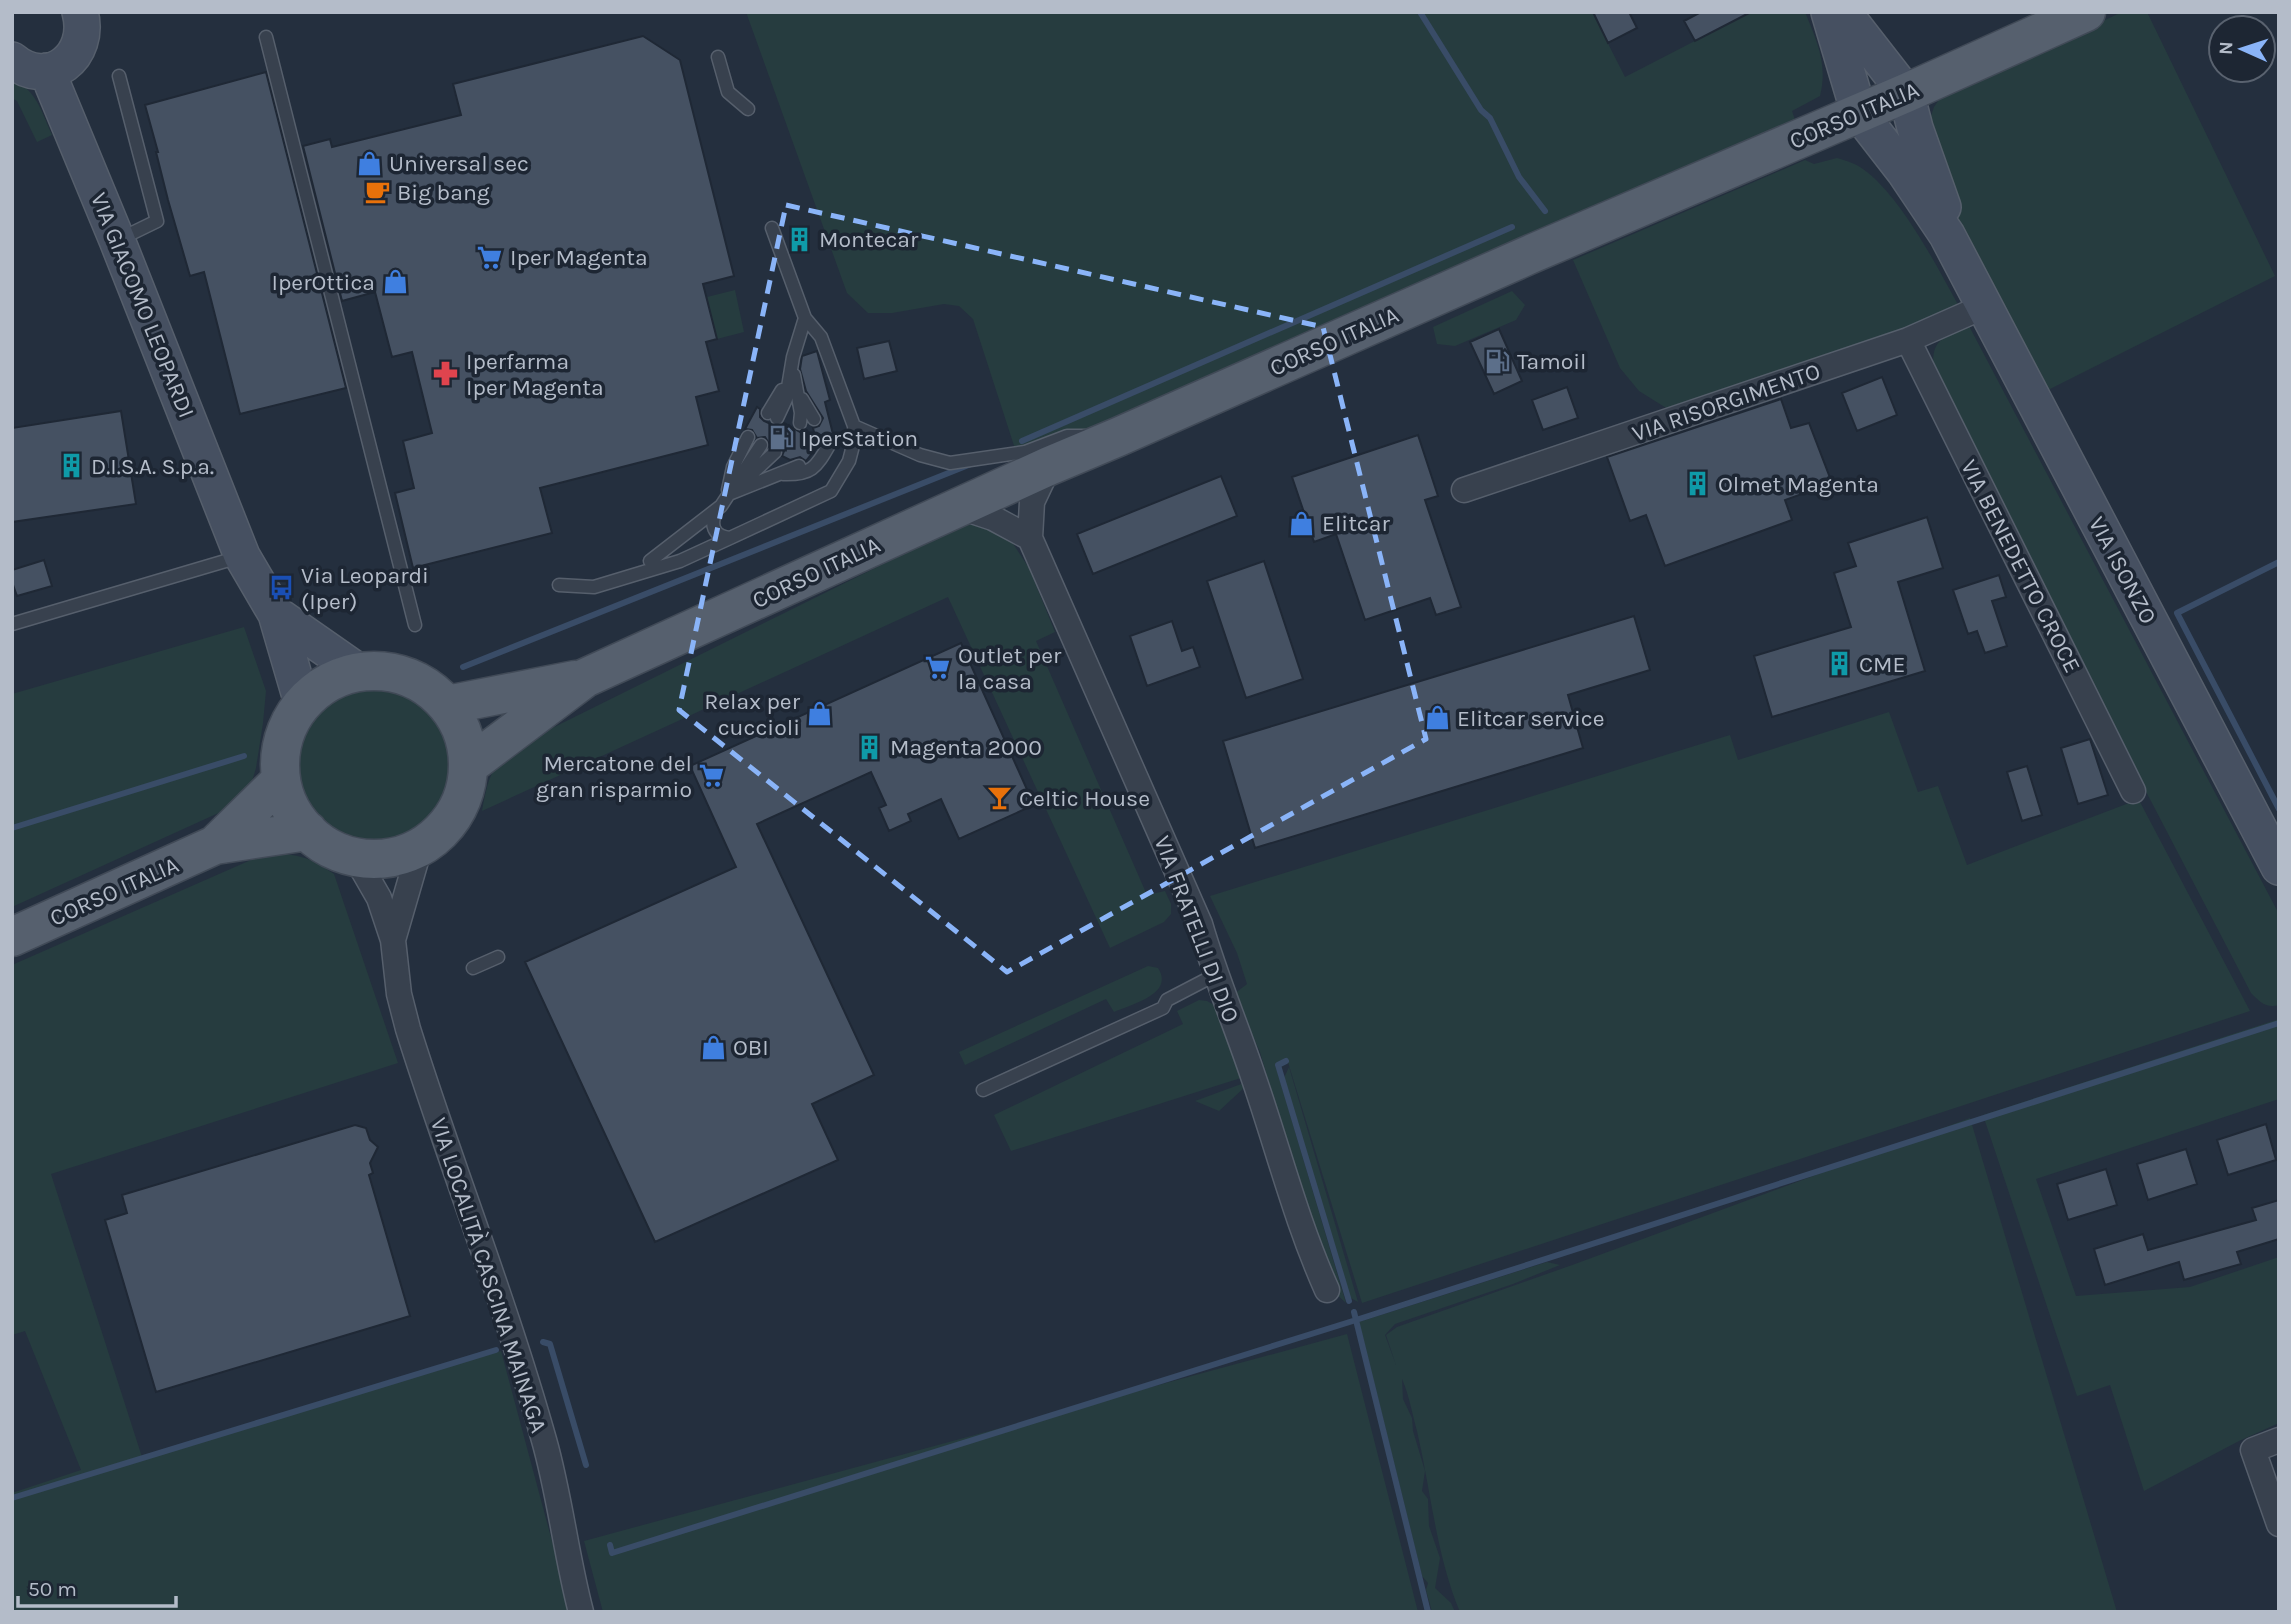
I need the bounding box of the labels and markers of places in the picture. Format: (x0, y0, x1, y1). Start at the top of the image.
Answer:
shop icon: Universal sec (355, 149, 383, 177)
place label: Universal sec (389, 150, 529, 177)
cafe icon: Big bang (363, 178, 391, 206)
place label: Big bang (397, 179, 490, 206)
building icon: Montecar (785, 225, 813, 253)
place label: Montecar (819, 226, 919, 253)
supermarket icon: Iper Magenta (476, 243, 504, 271)
place label: Iper Magenta (510, 244, 648, 271)
shop icon: IperOttica (381, 268, 409, 296)
place label: IperOttica (271, 269, 375, 296)
fuel station icon: Tamoil (1483, 347, 1511, 375)
place label: Iperfarma Iper Magenta (466, 348, 604, 401)
place label: Tamoil (1517, 348, 1587, 375)
pharmacy icon: Iperfarma Iper Magenta (432, 360, 460, 388)
fuel station icon: IperStation (767, 424, 795, 452)
place label: IperStation (801, 425, 918, 452)
building icon: D.I.S.A. S.p.a. (57, 452, 85, 480)
place label: D.I.S.A. S.p.a. (91, 453, 214, 480)
building icon: Olmet Magenta (1684, 470, 1712, 498)
place label: Olmet Magenta (1718, 471, 1879, 498)
shop icon: Elitcar (1288, 509, 1316, 537)
place label: Elitcar (1322, 510, 1390, 537)
place label: Via Leopardi (Iper) (301, 562, 429, 615)
bus stop icon: Via Leopardi (Iper) (267, 574, 295, 602)
place label: Outlet per la casa (958, 642, 1062, 695)
building icon: CME (1825, 650, 1853, 678)
place label: CME (1859, 651, 1906, 678)
supermarket icon: Outlet per la casa (924, 654, 952, 682)
place label: Relax per cuccioli (704, 688, 801, 741)
shop icon: Relax per cuccioli (806, 700, 834, 728)
shop icon: Elitcar service (1423, 704, 1451, 732)
place label: Elitcar service (1457, 705, 1604, 732)
building icon: Magenta 2000 (856, 733, 884, 761)
place label: Magenta 2000 (890, 734, 1042, 761)
place label: Mercatone del gran risparmio (536, 750, 692, 803)
supermarket icon: Mercatone del gran risparmio (698, 762, 726, 790)
bar icon: Celtic House (985, 784, 1013, 812)
place label: Celtic House (1019, 785, 1150, 812)
shop icon: OBI (699, 1033, 727, 1061)
place label: OBI (733, 1034, 769, 1061)

